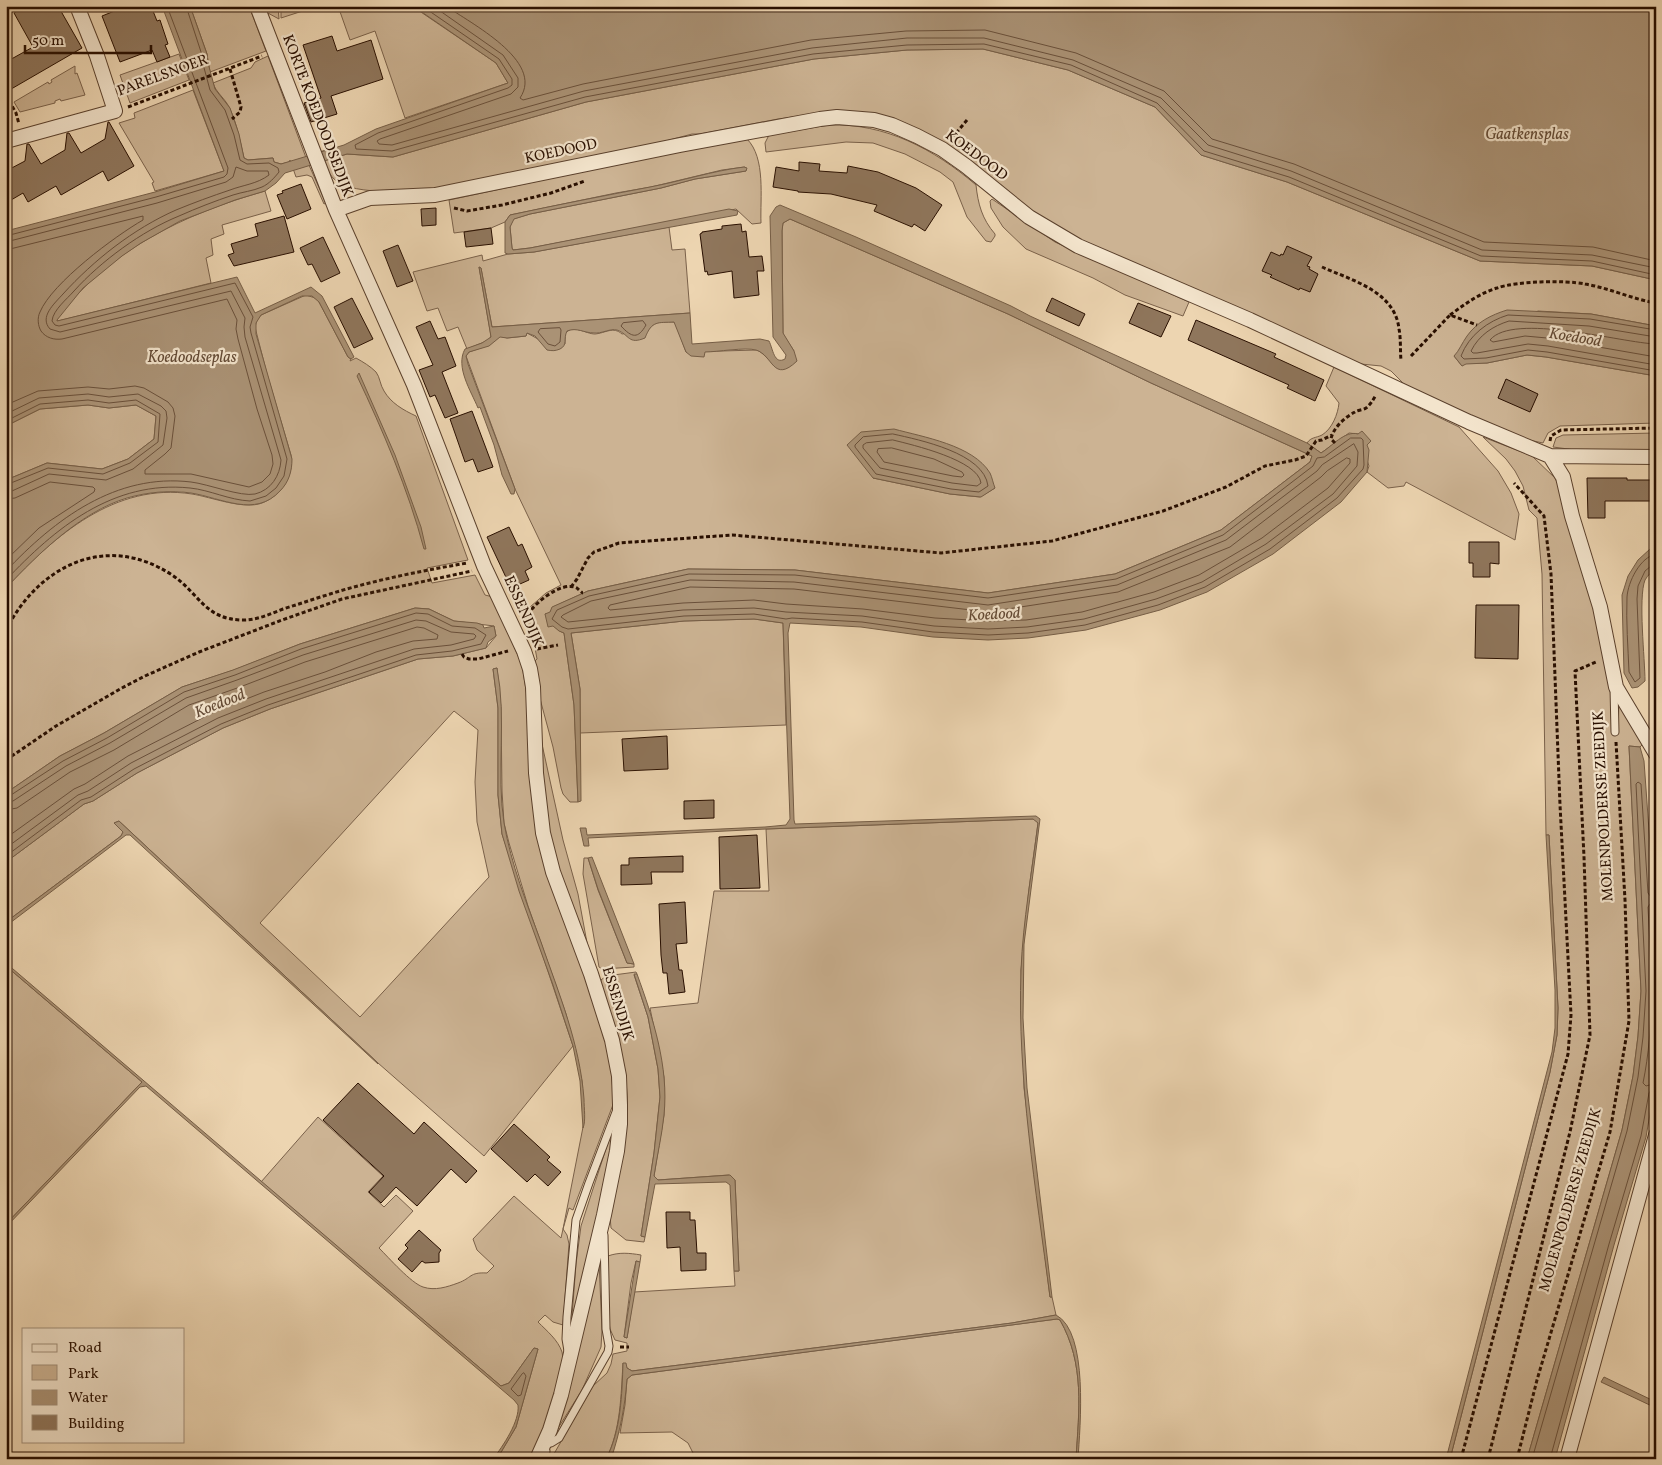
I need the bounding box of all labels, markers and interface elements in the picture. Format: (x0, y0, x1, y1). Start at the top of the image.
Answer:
scale bar (25, 22, 151, 54)
text: 50 m (32, 31, 64, 52)
street label: KORTE KOEDOODSEDIJK (276, 32, 358, 200)
street label: PARELSNOER (114, 50, 212, 102)
water label: Gaatkensplas (1485, 124, 1569, 146)
street label: KOEDOOD (940, 125, 1012, 187)
street label: KOEDOOD (523, 134, 599, 170)
water label: Koedood (1547, 323, 1603, 353)
water label: Koedoodseplas (147, 347, 237, 369)
street label: ESSENDIJK (498, 573, 548, 651)
water label: Koedood (967, 603, 1021, 627)
water label: Koedood (191, 684, 249, 724)
street label: MOLENPOLDERSE ZEEDIJK (1589, 710, 1619, 902)
street label: ESSENDIJK (596, 964, 638, 1044)
street label: MOLENPOLDERSE ZEEDIJK (1535, 1105, 1607, 1295)
legend (22, 1328, 185, 1442)
text: Road (68, 1338, 102, 1359)
text: Park (68, 1364, 99, 1385)
text: Water (68, 1388, 108, 1409)
text: Building (68, 1414, 125, 1435)

